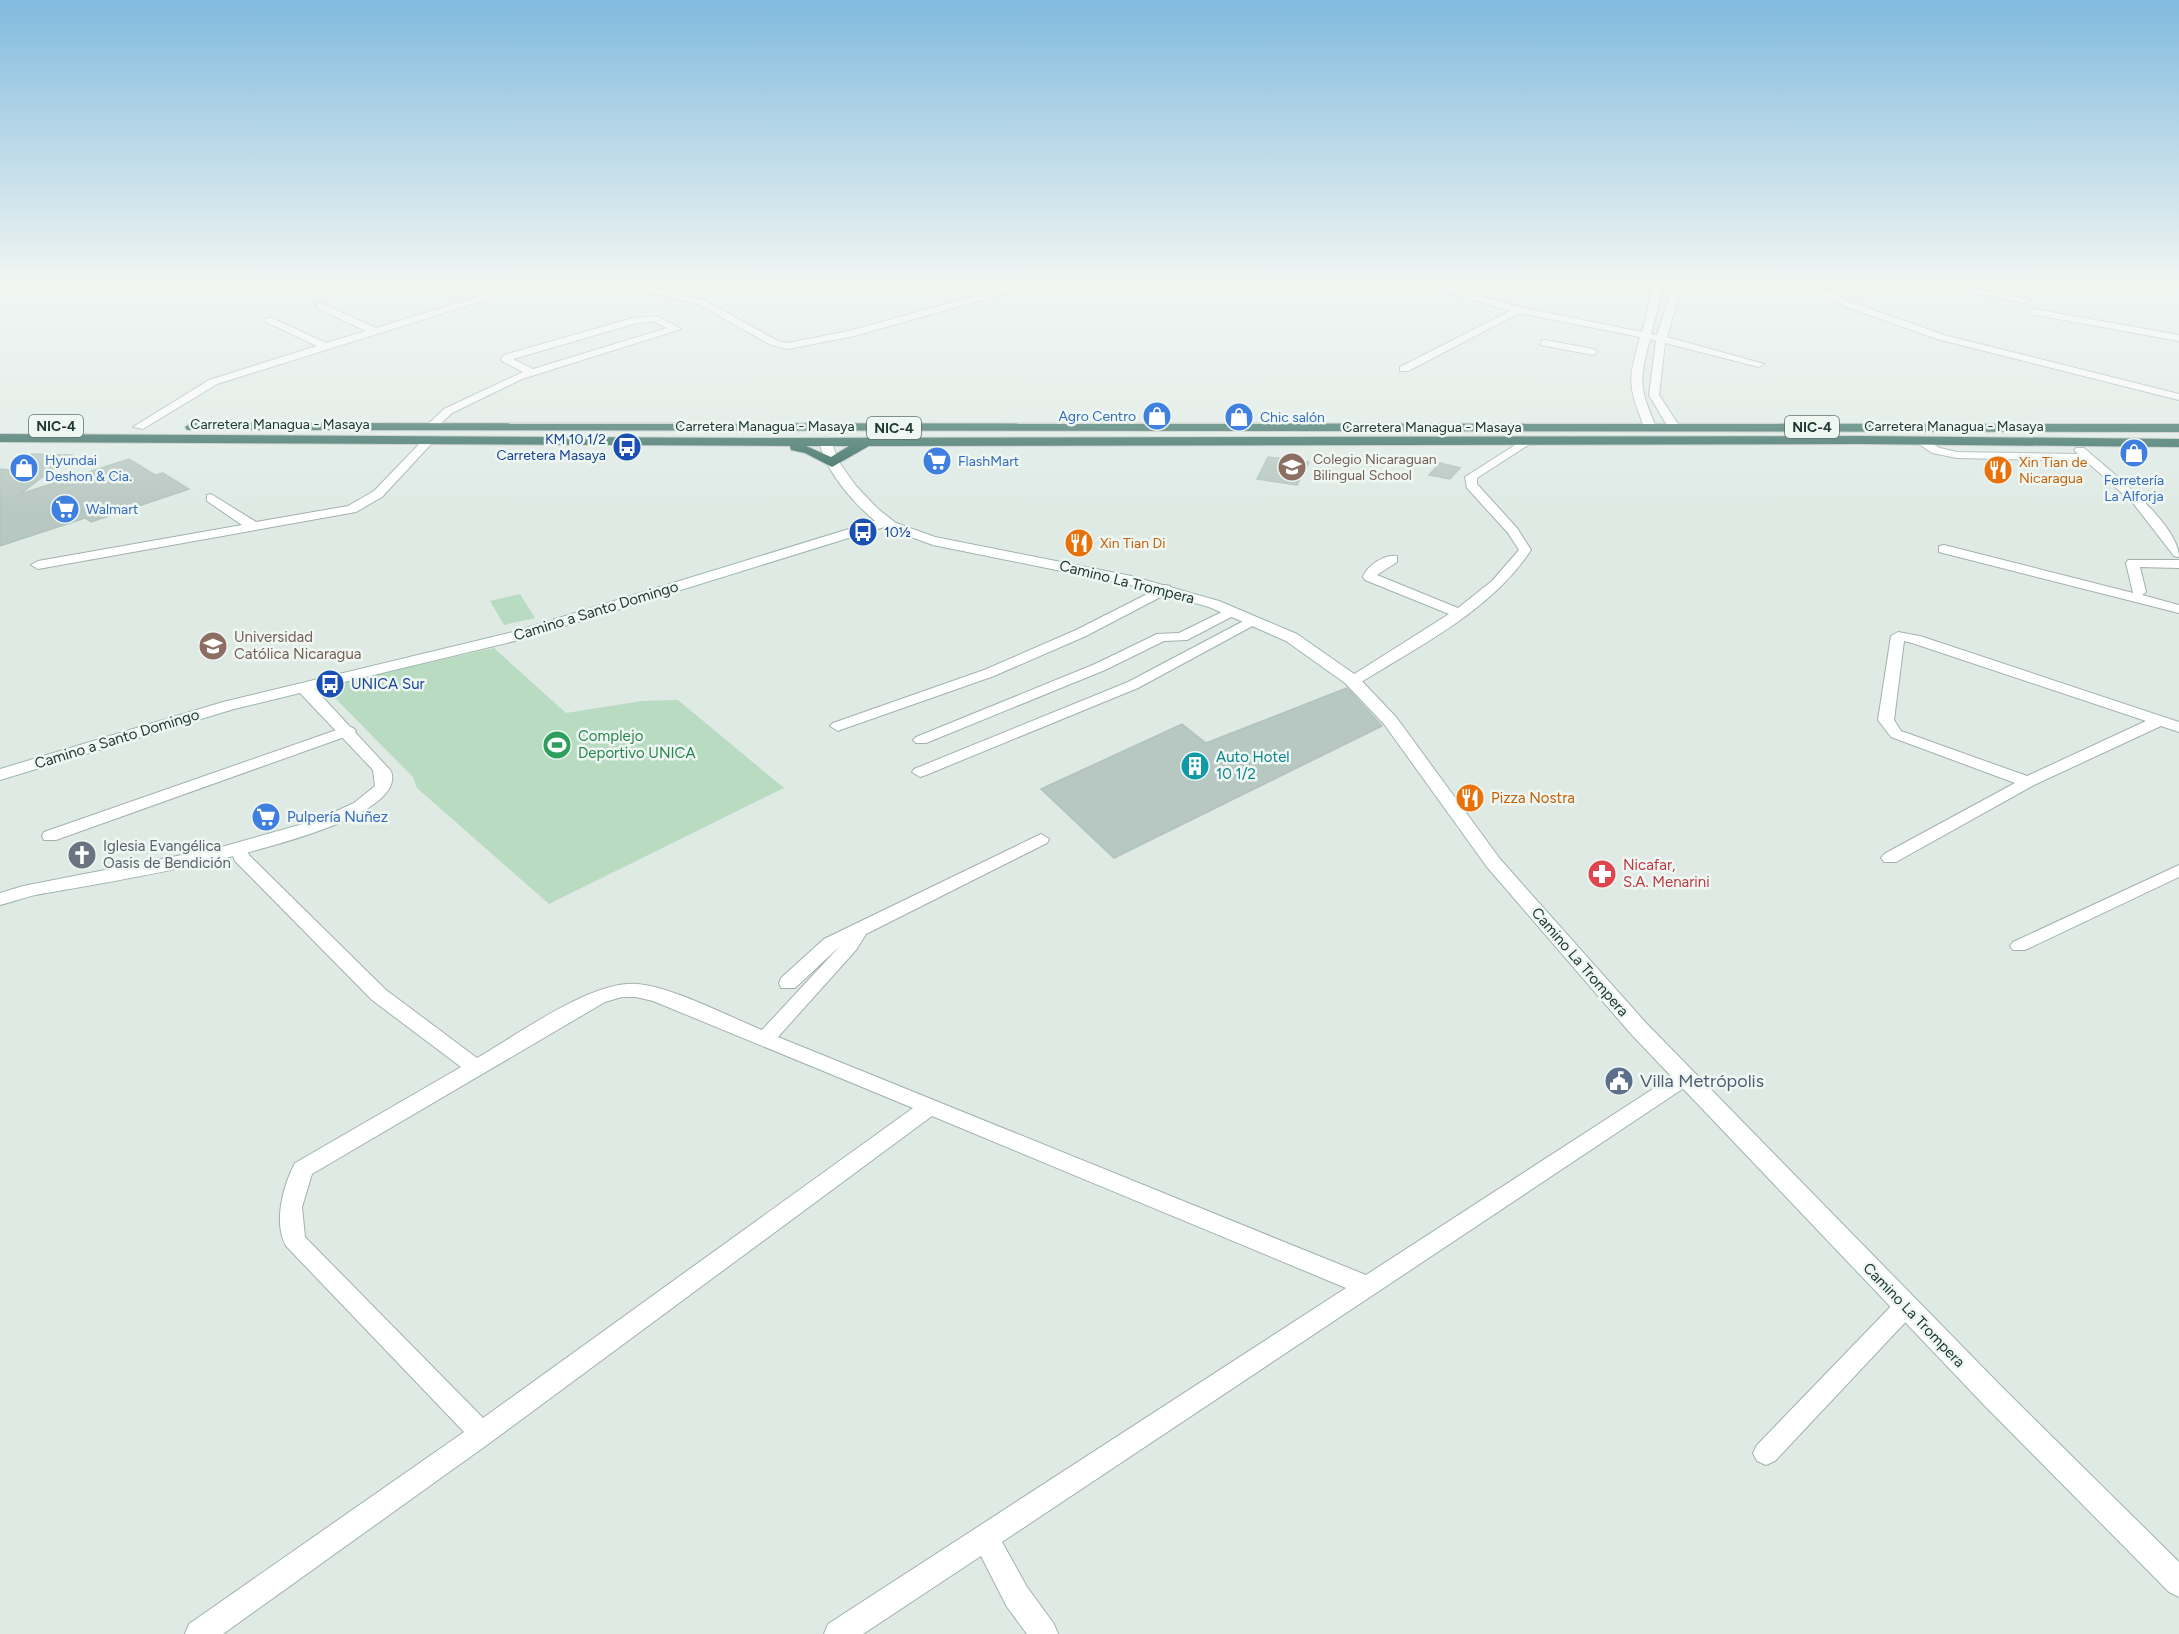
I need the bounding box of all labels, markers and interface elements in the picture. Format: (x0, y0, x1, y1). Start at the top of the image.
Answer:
shop icon: Agro Centro (1141, 400, 1173, 432)
shop icon: Chic salón (1223, 401, 1255, 433)
place label: Agro Centro (1058, 408, 1136, 425)
place label: Chic salón (1260, 409, 1325, 426)
road number: NIC-4 (29, 415, 83, 437)
street label: Carretera Managua - Masaya (190, 416, 370, 433)
road number: NIC-4 (1785, 416, 1839, 438)
road number: NIC-4 (867, 417, 921, 439)
street label: Carretera Managua - Masaya (675, 418, 855, 435)
street label: Carretera Managua - Masaya (1864, 418, 2044, 435)
street label: Carretera Managua - Masaya (1342, 419, 1522, 436)
place label: KM 10 1/2 Carretera Masaya (497, 431, 606, 464)
bus stop icon: KM 10 1/2 Carretera Masaya (611, 431, 643, 463)
shop icon: Ferretería La Alforja (2118, 437, 2150, 469)
supermarket icon: FlashMart (921, 445, 953, 477)
school or university icon: Colegio Nicaraguan Bilingual School (1276, 451, 1308, 483)
place label: Colegio Nicaraguan Bilingual School (1313, 451, 1437, 484)
shop icon: Hyundai Deshon & Cia. (8, 452, 40, 484)
place label: Hyundai Deshon & Cia. (45, 452, 132, 485)
place label: FlashMart (958, 453, 1019, 470)
restaurant icon: Xin Tian de Nicaragua (1982, 454, 2014, 486)
place label: Xin Tian de Nicaragua (2019, 454, 2088, 487)
place label: Ferretería La Alforja (2104, 472, 2164, 505)
supermarket icon: Walmart (49, 493, 81, 525)
place label: Walmart (86, 501, 138, 518)
bus stop icon: 10½ (847, 516, 879, 548)
place label: 10½ (884, 524, 911, 541)
restaurant icon: Xin Tian Di (1063, 527, 1095, 559)
place label: Xin Tian Di (1100, 535, 1165, 552)
street label: Camino La Trompera (1058, 557, 1196, 607)
street label: Camino a Santo Domingo (511, 577, 681, 645)
place label: Universidad Católica Nicaragua (234, 628, 361, 663)
school or university icon: Universidad Católica Nicaragua (197, 630, 229, 662)
bus stop icon: UNICA Sur (314, 668, 346, 700)
place label: UNICA Sur (351, 675, 425, 693)
street label: Camino a Santo Domingo (32, 705, 202, 773)
place label: Complejo Deportivo UNICA (578, 727, 696, 762)
sports icon: Complejo Deportivo UNICA (541, 729, 573, 761)
place label: Auto Hotel 10 1/2 (1216, 748, 1290, 783)
building icon: Auto Hotel 10 1/2 (1179, 750, 1211, 782)
restaurant icon: Pizza Nostra (1454, 782, 1486, 814)
place label: Pizza Nostra (1491, 789, 1575, 807)
supermarket icon: Pulpería Nuñez (250, 801, 282, 833)
place label: Pulpería Nuñez (287, 808, 388, 826)
place label: Iglesia Evangélica Oasis de Bendición (103, 837, 231, 872)
church icon: Iglesia Evangélica Oasis de Bendición (66, 839, 98, 871)
place label: Nicafar, S.A. Menarini (1623, 856, 1710, 891)
pharmacy icon: Nicafar, S.A. Menarini (1586, 858, 1618, 890)
street label: Camino La Trompera (1528, 904, 1632, 1020)
public building icon: Villa Metrópolis (1603, 1065, 1635, 1097)
place label: Villa Metrópolis (1640, 1070, 1764, 1092)
street label: Camino La Trompera (1859, 1259, 1969, 1371)

